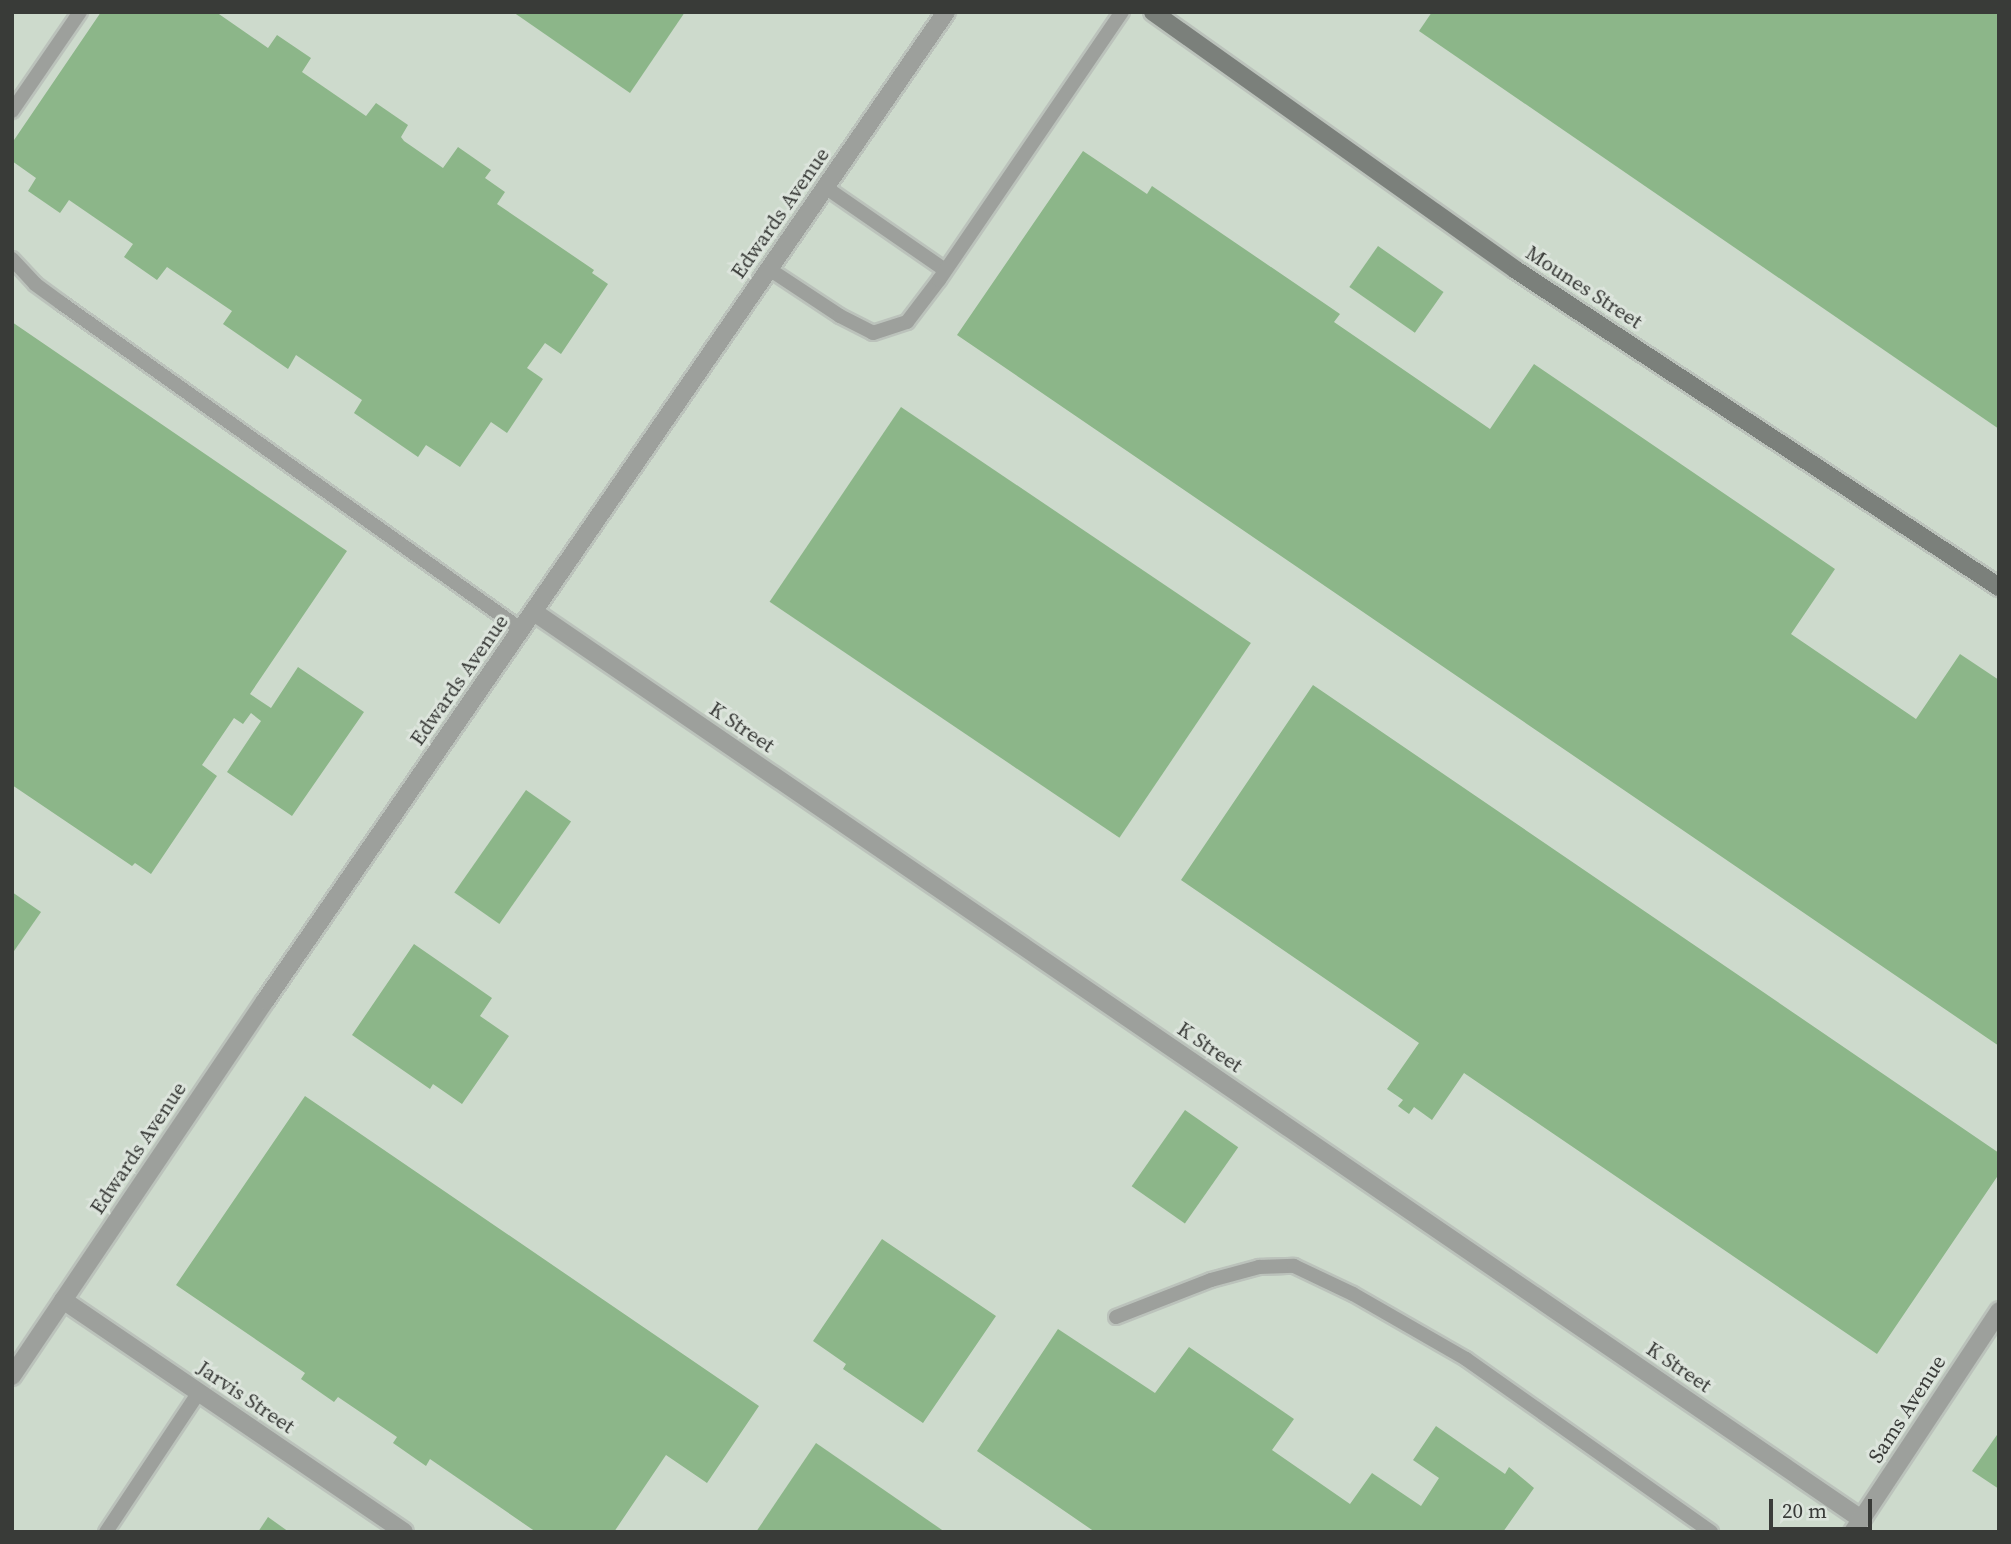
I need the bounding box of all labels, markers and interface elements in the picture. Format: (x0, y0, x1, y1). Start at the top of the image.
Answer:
street label: Edwards Avenue (725, 143, 835, 283)
street label: Mounes Street (1521, 240, 1647, 334)
street label: Edwards Avenue (404, 610, 514, 750)
street label: K Street (705, 696, 779, 758)
street label: K Street (1173, 1016, 1247, 1078)
street label: Edwards Avenue (84, 1077, 192, 1219)
street label: K Street (1642, 1336, 1716, 1398)
street label: Sams Avenue (1863, 1350, 1951, 1468)
street label: Jarvis Street (192, 1355, 300, 1439)
scale bar (1773, 1484, 1876, 1528)
text: 20 m (1782, 1496, 1827, 1525)

